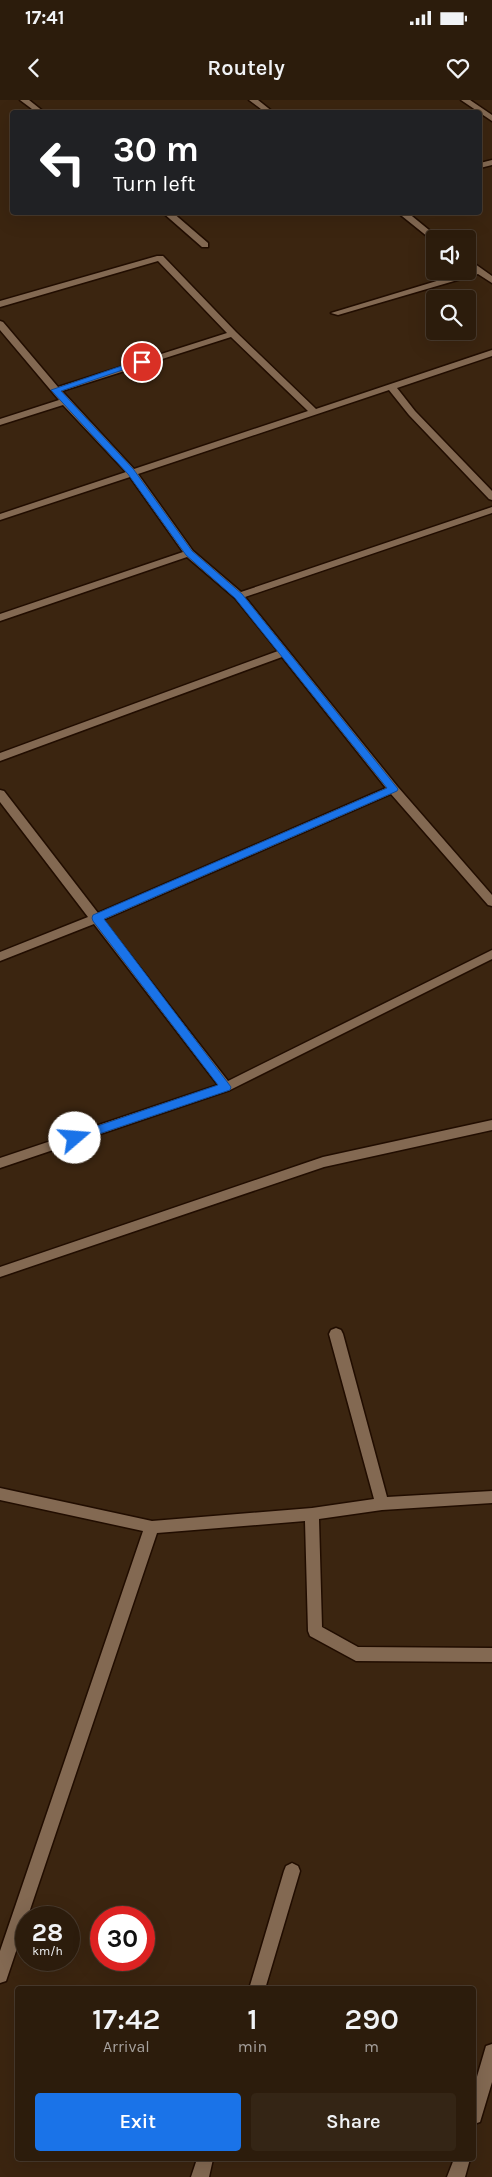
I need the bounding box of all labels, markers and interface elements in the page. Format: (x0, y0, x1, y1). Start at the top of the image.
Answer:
text: 17:41 (25, 7, 64, 29)
icon: back (20, 54, 48, 82)
icon: heart (444, 54, 472, 82)
text: Routely (207, 55, 285, 81)
text: 30 m (113, 129, 199, 170)
icon: left (30, 130, 95, 195)
text: Turn left (113, 171, 196, 197)
map controls (426, 230, 476, 340)
button: sound (426, 230, 476, 280)
button: search (426, 290, 476, 340)
pin (121, 341, 163, 383)
icon: arrive (128, 348, 156, 376)
position arrow (48, 1111, 100, 1163)
speed limit sign: 30 (90, 1906, 155, 1971)
text: 28 (32, 1918, 63, 1947)
text: km/h (32, 1944, 63, 1958)
text: 17:42 (92, 2001, 161, 2037)
text: 1 (247, 2001, 258, 2037)
text: 290 (344, 2001, 399, 2037)
text: Arrival (103, 2037, 150, 2056)
text: min (238, 2037, 267, 2056)
text: m (364, 2037, 379, 2056)
button: Exit (35, 2093, 241, 2151)
button: Share (251, 2093, 456, 2151)

